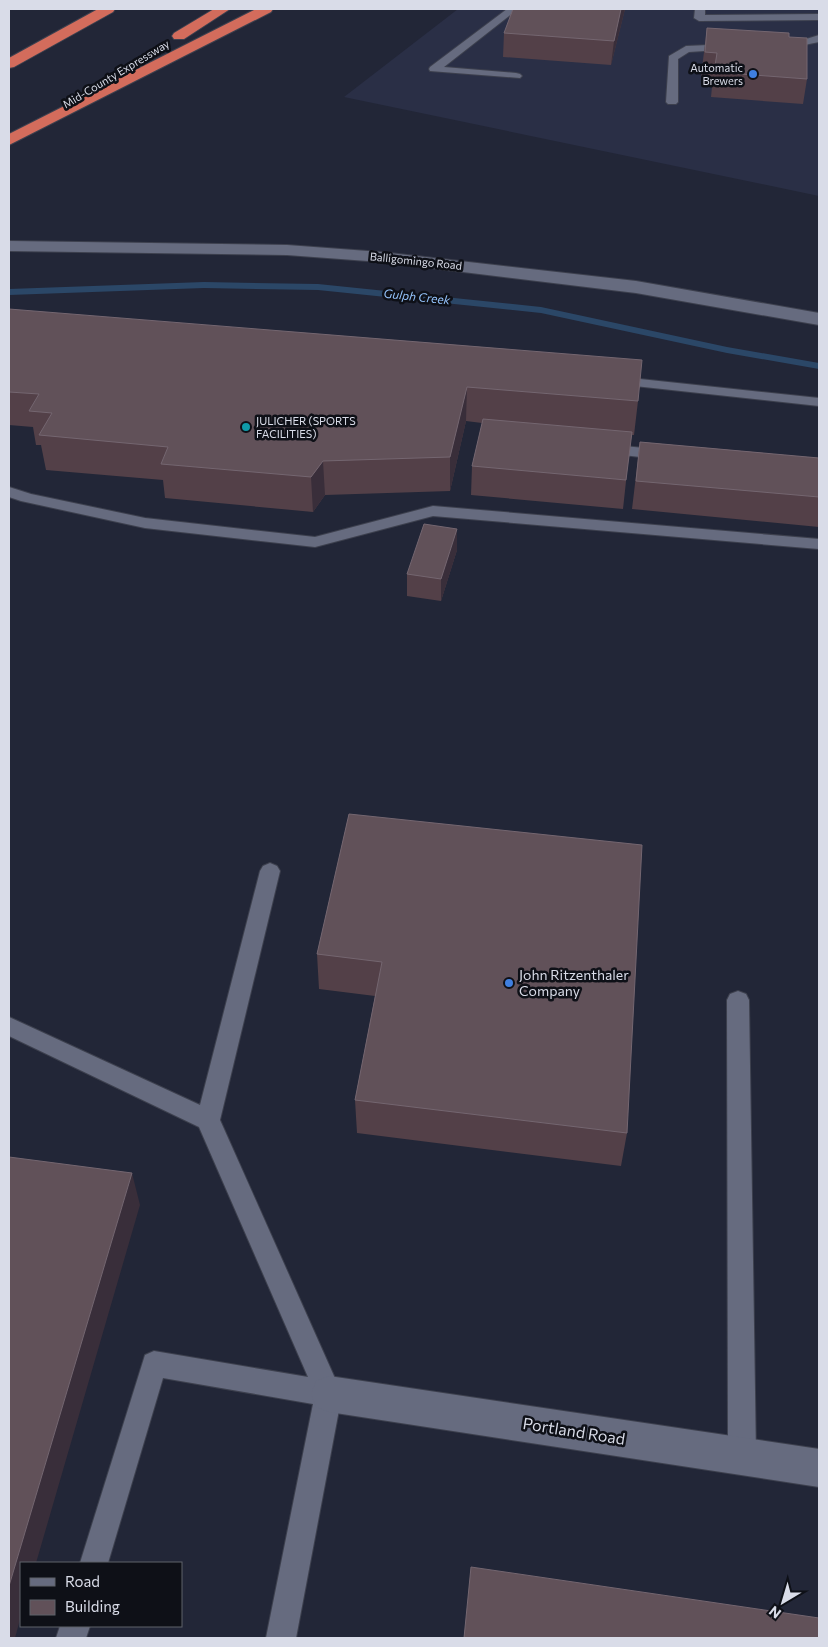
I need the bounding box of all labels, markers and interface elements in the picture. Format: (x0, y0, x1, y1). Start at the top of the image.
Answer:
street label: Mid-County Expressway (60, 36, 172, 111)
place label: Automatic Brewers (690, 61, 743, 87)
marker: Automatic Brewers (747, 68, 759, 80)
street label: Balligomingo Road (369, 249, 463, 272)
water label: Gulph Creek (383, 286, 452, 307)
place label: JULICHER (SPORTS FACILITIES) (256, 414, 356, 440)
marker: JULICHER (SPORTS FACILITIES) (240, 421, 252, 433)
place label: John Ritzenthaler Company (519, 966, 629, 999)
marker: John Ritzenthaler Company (503, 977, 515, 989)
street label: Portland Road (521, 1413, 627, 1448)
legend (20, 1562, 182, 1627)
text: Road (65, 1572, 100, 1590)
north arrow (758, 1577, 808, 1627)
text: Building (65, 1597, 120, 1615)
text: N (765, 1603, 784, 1623)

